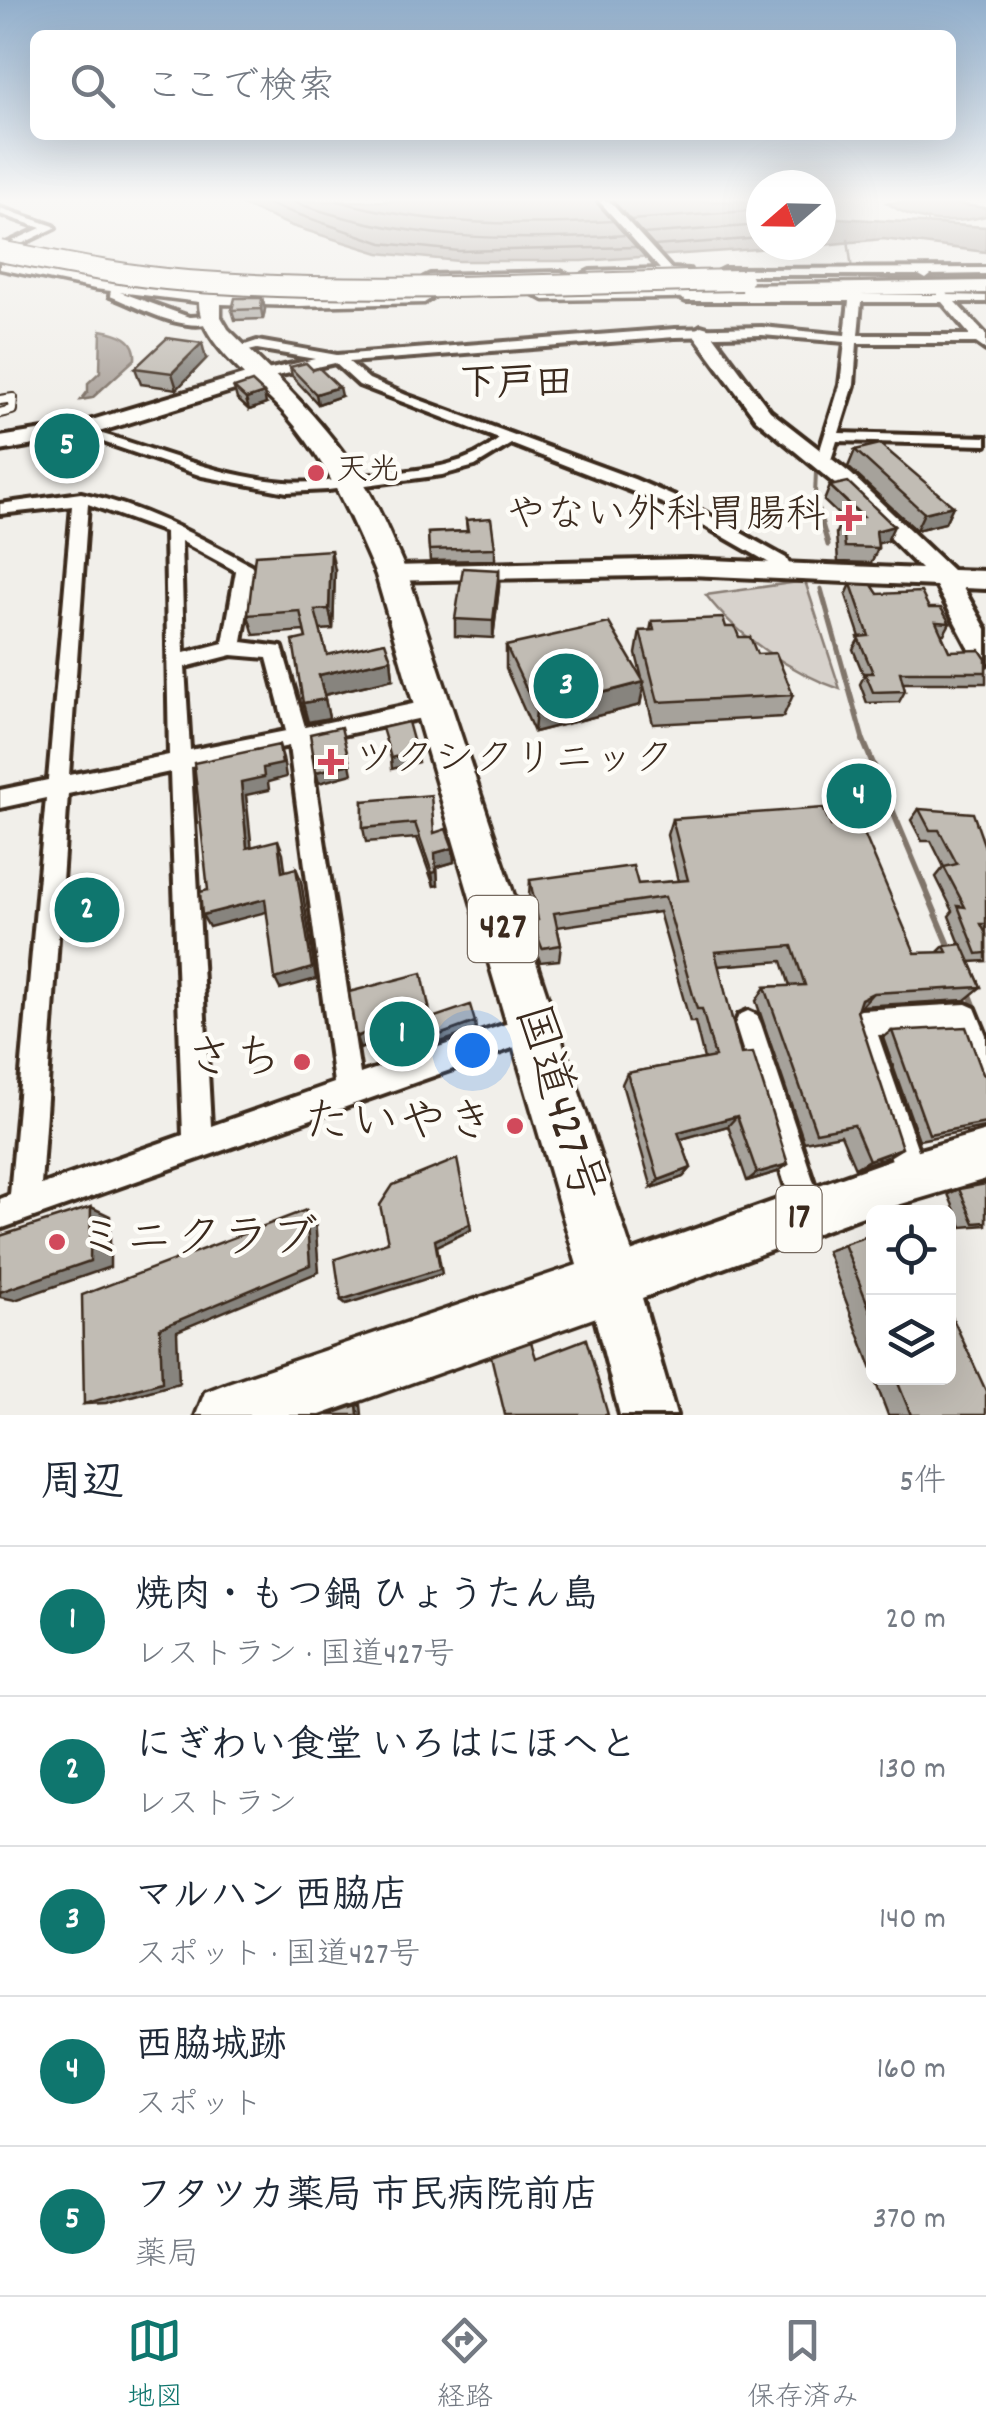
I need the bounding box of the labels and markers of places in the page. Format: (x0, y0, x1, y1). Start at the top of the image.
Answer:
pin: 5 (34, 408, 100, 484)
place label: 天光 (336, 450, 400, 496)
marker: 天光 (305, 462, 327, 484)
place label: やない外科胃腸科 (506, 490, 826, 547)
marker: やない外科胃腸科 (836, 505, 862, 531)
pin: 3 (534, 648, 598, 724)
place label: ツクシクリニック (354, 734, 674, 791)
marker: ツクシクリニック (318, 749, 344, 775)
pin: 4 (826, 758, 892, 834)
pin: 2 (54, 872, 120, 948)
pin: 1 (370, 996, 434, 1072)
place label: さち (186, 1028, 282, 1097)
marker: さち (291, 1051, 313, 1073)
place label: たいやき (303, 1092, 495, 1161)
marker: たいやき (504, 1115, 526, 1137)
place label: ミニクラブ (77, 1208, 318, 1277)
marker: ミニクラブ (46, 1231, 68, 1253)

